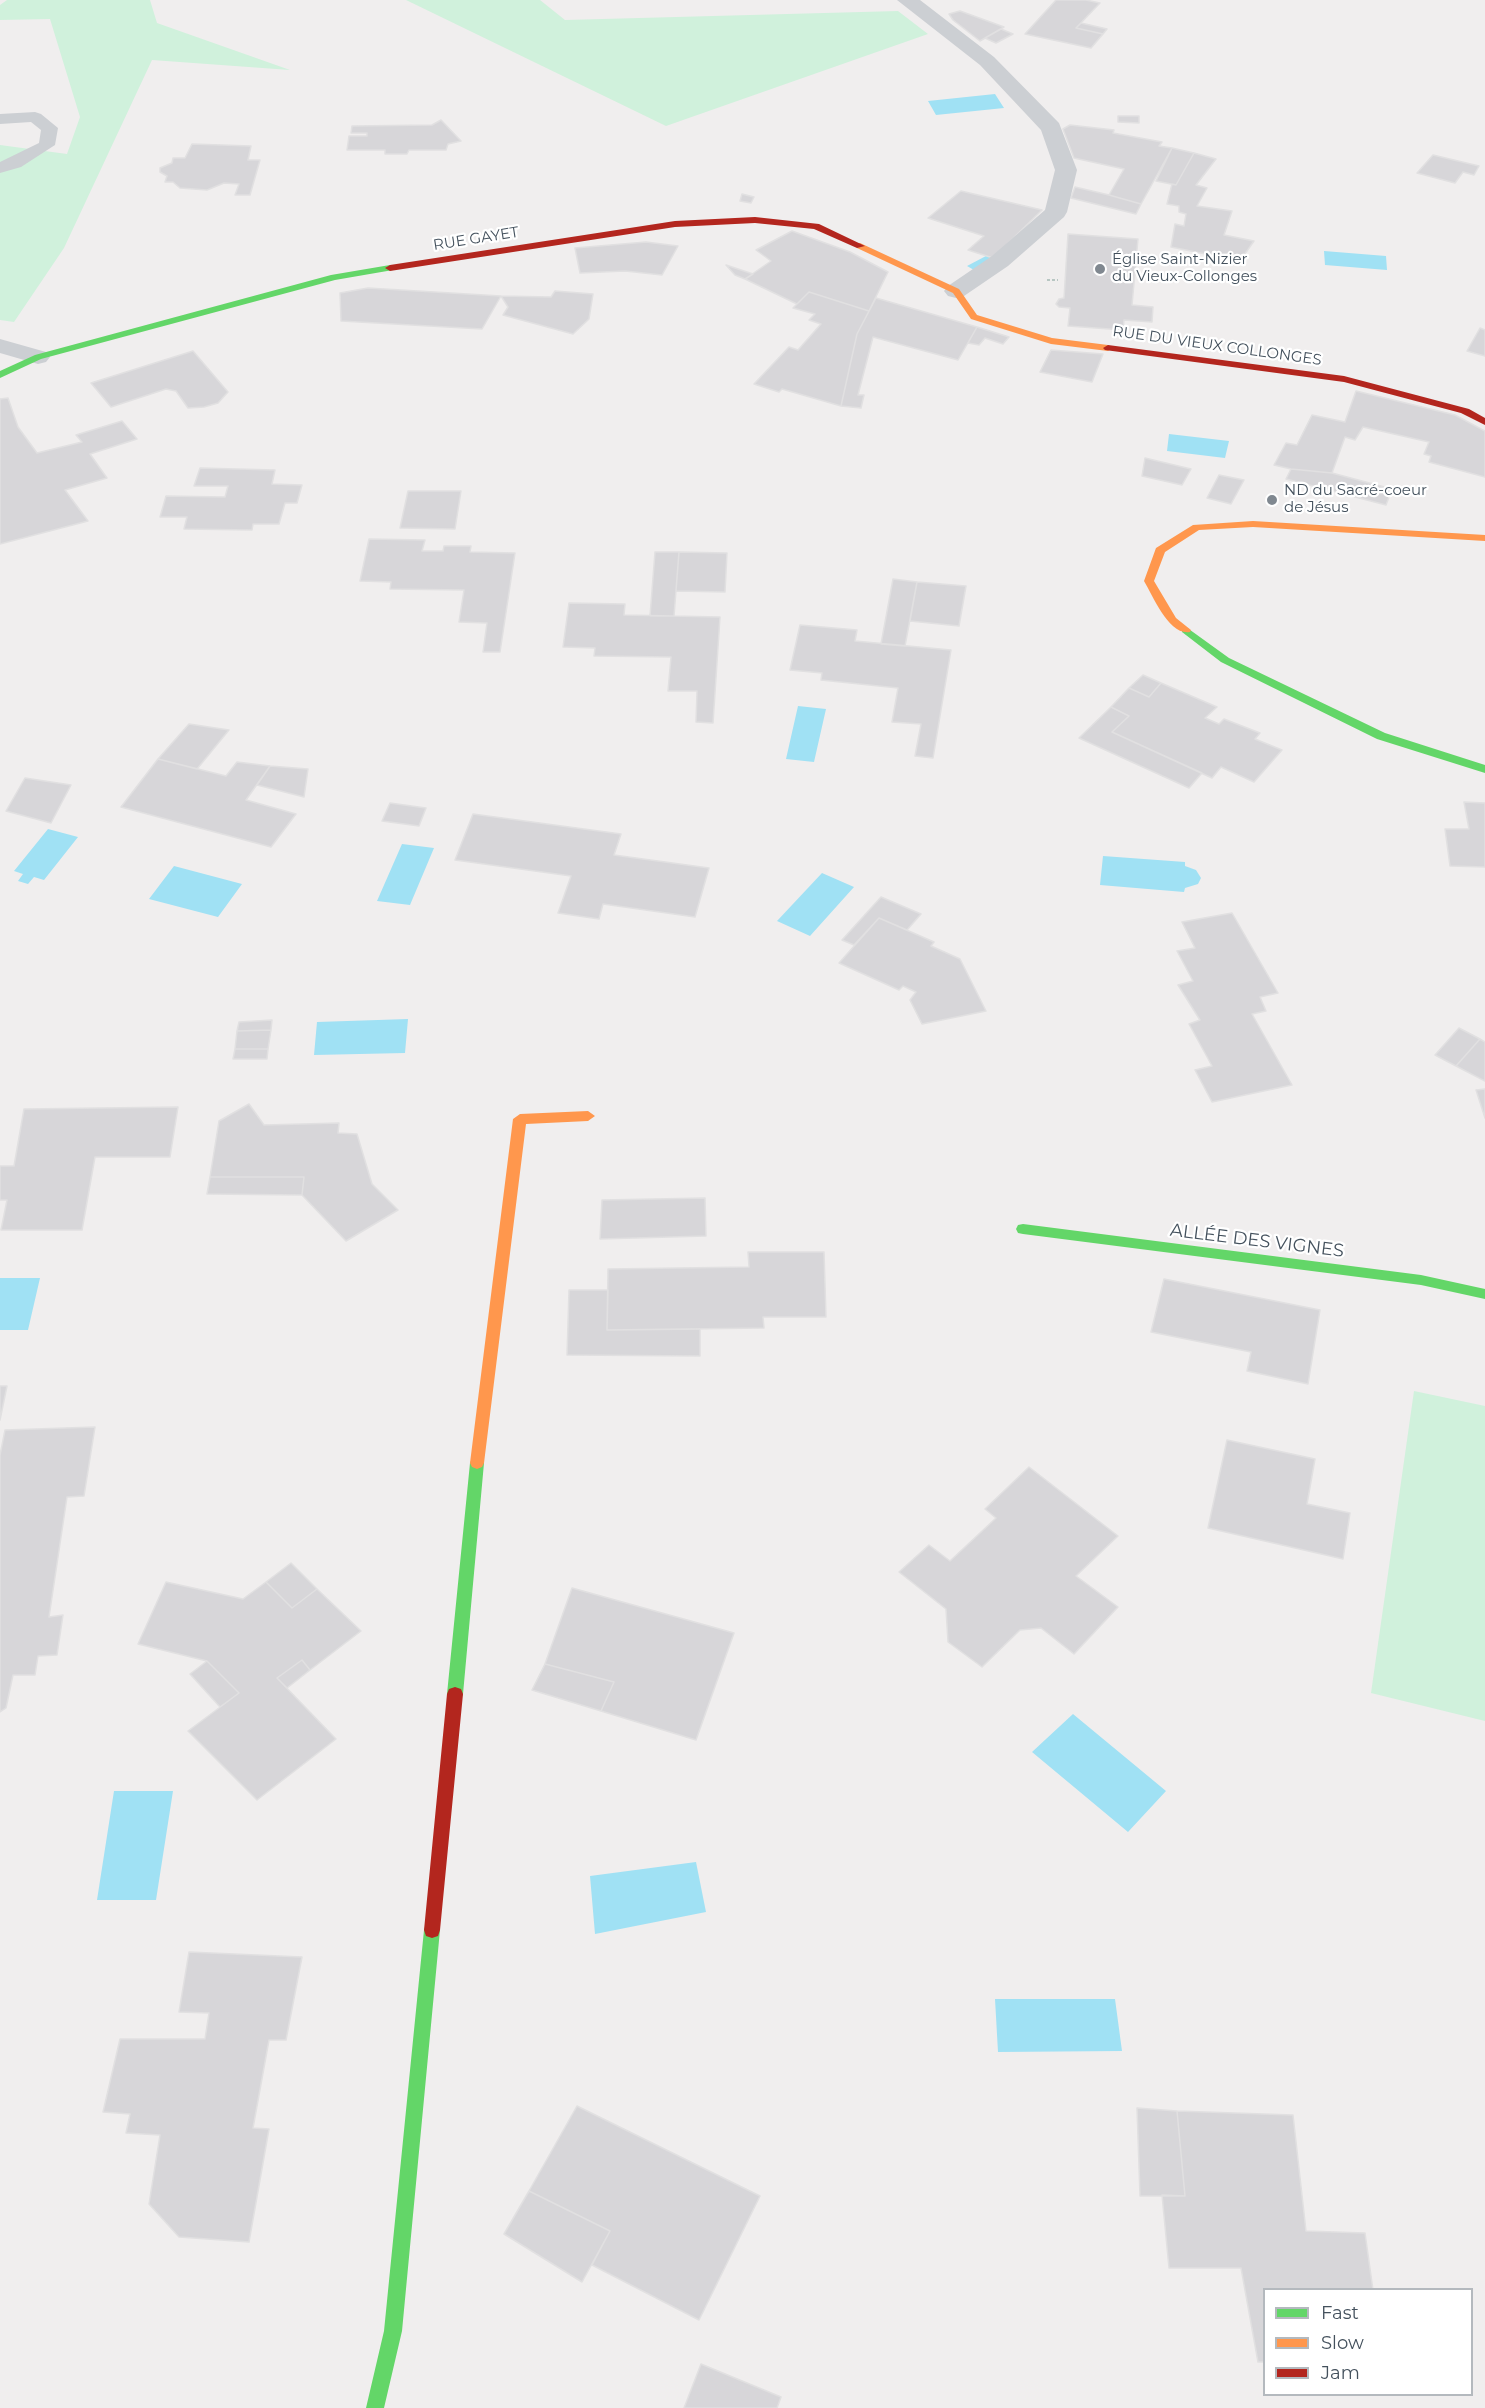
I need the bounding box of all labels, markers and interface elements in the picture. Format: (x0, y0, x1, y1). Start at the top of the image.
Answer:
street label: RUE GAYET (432, 223, 520, 255)
place label: Église Saint-Nizier du Vieux-Collonges (1112, 251, 1257, 286)
marker: Église Saint-Nizier du Vieux-Collonges (1093, 262, 1107, 276)
street label: RUE DU VIEUX COLLONGES (1111, 322, 1323, 370)
place label: ND du Sacré-coeur de Jésus (1284, 482, 1427, 517)
marker: ND du Sacré-coeur de Jésus (1265, 493, 1279, 507)
street label: ALLÉE DES VIGNES (1169, 1220, 1345, 1262)
legend (1263, 2288, 1473, 2396)
text: Fast (1321, 2302, 1359, 2324)
text: Slow (1321, 2332, 1364, 2354)
text: Jam (1321, 2362, 1360, 2384)

